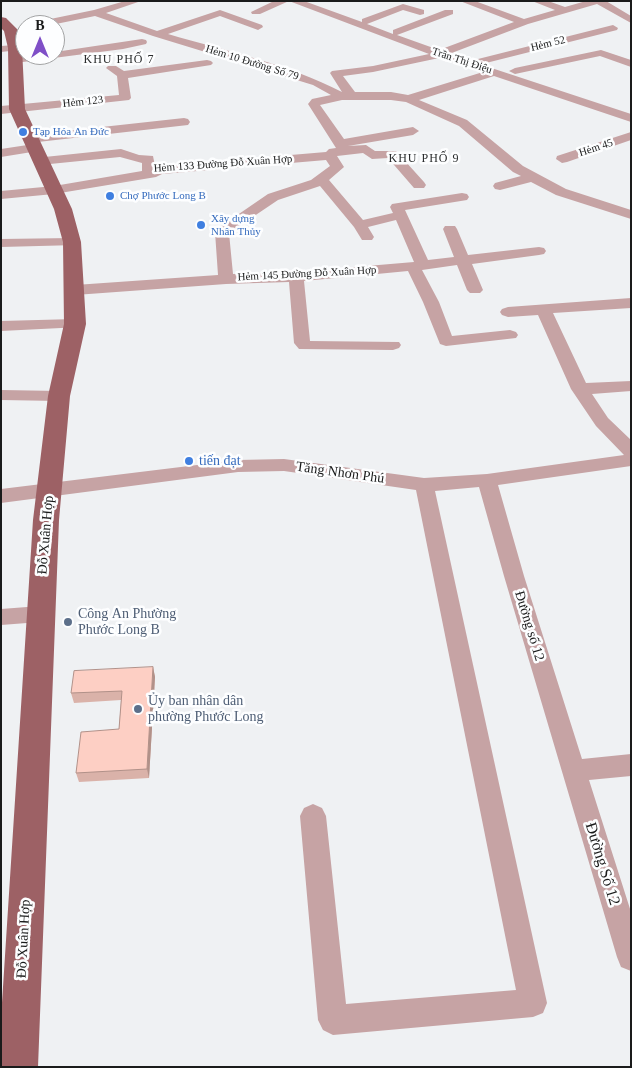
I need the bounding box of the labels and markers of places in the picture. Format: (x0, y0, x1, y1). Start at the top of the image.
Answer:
place label: Tạp Hóa An Đức (33, 125, 109, 139)
marker: Tạp Hóa An Đức (17, 126, 29, 138)
place label: Chợ Phước Long B (120, 189, 206, 203)
marker: Chợ Phước Long B (104, 190, 116, 202)
place label: Xây dựng Nhân Thủy (211, 212, 261, 238)
marker: Xây dựng Nhân Thủy (195, 219, 207, 231)
place label: tiến đạt (199, 453, 241, 469)
marker: tiến đạt (183, 455, 195, 467)
place label: Công An Phường Phước Long B (78, 606, 176, 638)
marker: Công An Phường Phước Long B (62, 616, 74, 628)
place label: Ủy ban nhân dân phường Phước Long (148, 693, 264, 726)
marker: Ủy ban nhân dân phường Phước Long (132, 703, 144, 715)

